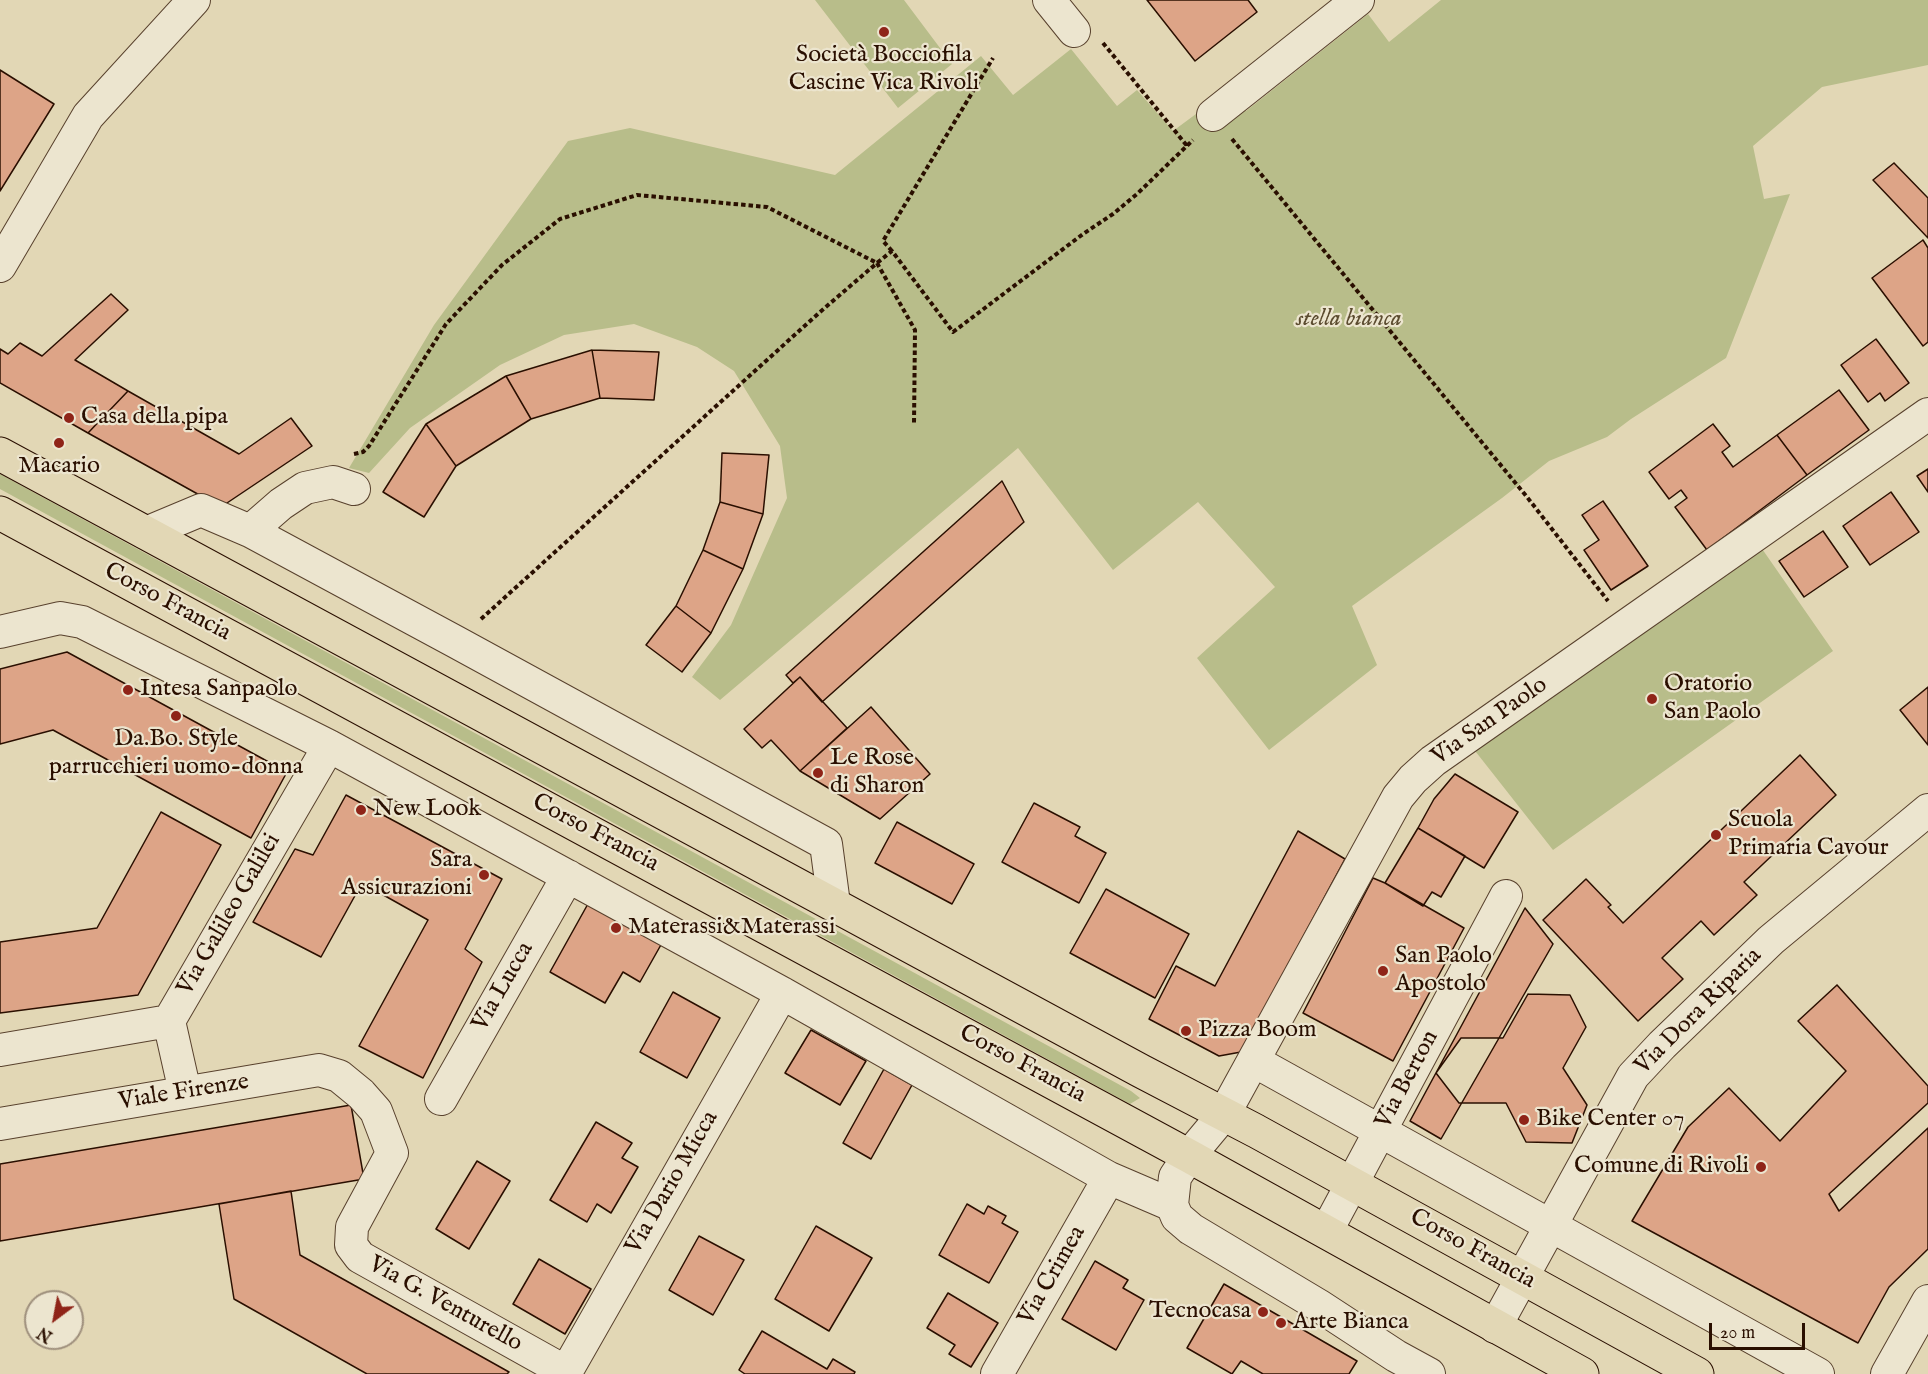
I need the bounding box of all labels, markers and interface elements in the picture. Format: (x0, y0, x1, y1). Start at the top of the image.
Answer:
marker: Società Bocciofila Cascine Vica Rivoli (877, 25, 891, 39)
place label: Società Bocciofila Cascine Vica Rivoli (789, 42, 979, 98)
park label: stella bianca (1296, 306, 1402, 334)
place label: Casa della pipa (81, 404, 228, 432)
marker: Casa della pipa (62, 411, 76, 425)
marker: Macario (52, 436, 66, 450)
place label: Macario (18, 453, 100, 481)
street label: Corso Francia (99, 558, 235, 648)
place label: Oratorio San Paolo (1664, 671, 1761, 727)
street label: Via San Paolo (1427, 672, 1553, 772)
place label: Intesa Sanpaolo (140, 676, 297, 704)
marker: Intesa Sanpaolo (121, 683, 135, 697)
marker: Oratorio San Paolo (1645, 692, 1659, 706)
marker: Da.Bo. Style parrucchieri uomo-donna (169, 709, 183, 723)
place label: Da.Bo. Style parrucchieri uomo-donna (49, 726, 303, 782)
place label: Le Rose di Sharon (830, 745, 924, 801)
marker: Le Rose di Sharon (811, 766, 825, 780)
street label: Corso Francia (527, 789, 663, 879)
place label: New Look (373, 796, 481, 824)
marker: New Look (354, 803, 368, 817)
place label: Scuola Primaria Cavour (1728, 807, 1889, 863)
marker: Scuola Primaria Cavour (1709, 828, 1723, 842)
street label: Via Galileo Galilei (172, 829, 288, 1001)
place label: Sara Assicurazioni (341, 847, 472, 903)
marker: Sara Assicurazioni (477, 868, 491, 882)
place label: Materassi&Materassi (628, 914, 835, 942)
marker: Materassi&Materassi (609, 921, 623, 935)
street label: Via Lucca (467, 937, 541, 1037)
place label: San Paolo Apostolo (1395, 943, 1492, 999)
street label: Via Dora Riparia (1630, 943, 1768, 1081)
marker: San Paolo Apostolo (1376, 964, 1390, 978)
place label: Pizza Boom (1198, 1017, 1316, 1045)
street label: Corso Francia (954, 1020, 1090, 1110)
marker: Pizza Boom (1179, 1024, 1193, 1038)
street label: Via Berton (1370, 1026, 1446, 1134)
street label: Viale Firenze (117, 1068, 251, 1118)
street label: Via Dario Micca (620, 1106, 726, 1260)
place label: Bike Center 07 (1536, 1106, 1684, 1134)
marker: Bike Center 07 (1517, 1113, 1531, 1127)
place label: Comune di Rivoli (1574, 1153, 1749, 1181)
marker: Comune di Rivoli (1754, 1160, 1768, 1174)
street label: Corso Francia (1404, 1204, 1540, 1296)
street label: Via Crimea (1013, 1221, 1093, 1331)
street label: Via G. Venturello (363, 1251, 527, 1359)
north arrow (24, 1290, 84, 1350)
place label: Tecnocasa (1149, 1298, 1251, 1326)
marker: Tecnocasa (1256, 1305, 1270, 1319)
place label: Arte Bianca (1293, 1309, 1409, 1337)
scale bar (1712, 1311, 1808, 1349)
marker: Arte Bianca (1274, 1316, 1288, 1330)
text: N (34, 1321, 57, 1346)
text: 20 m (1720, 1322, 1755, 1345)

